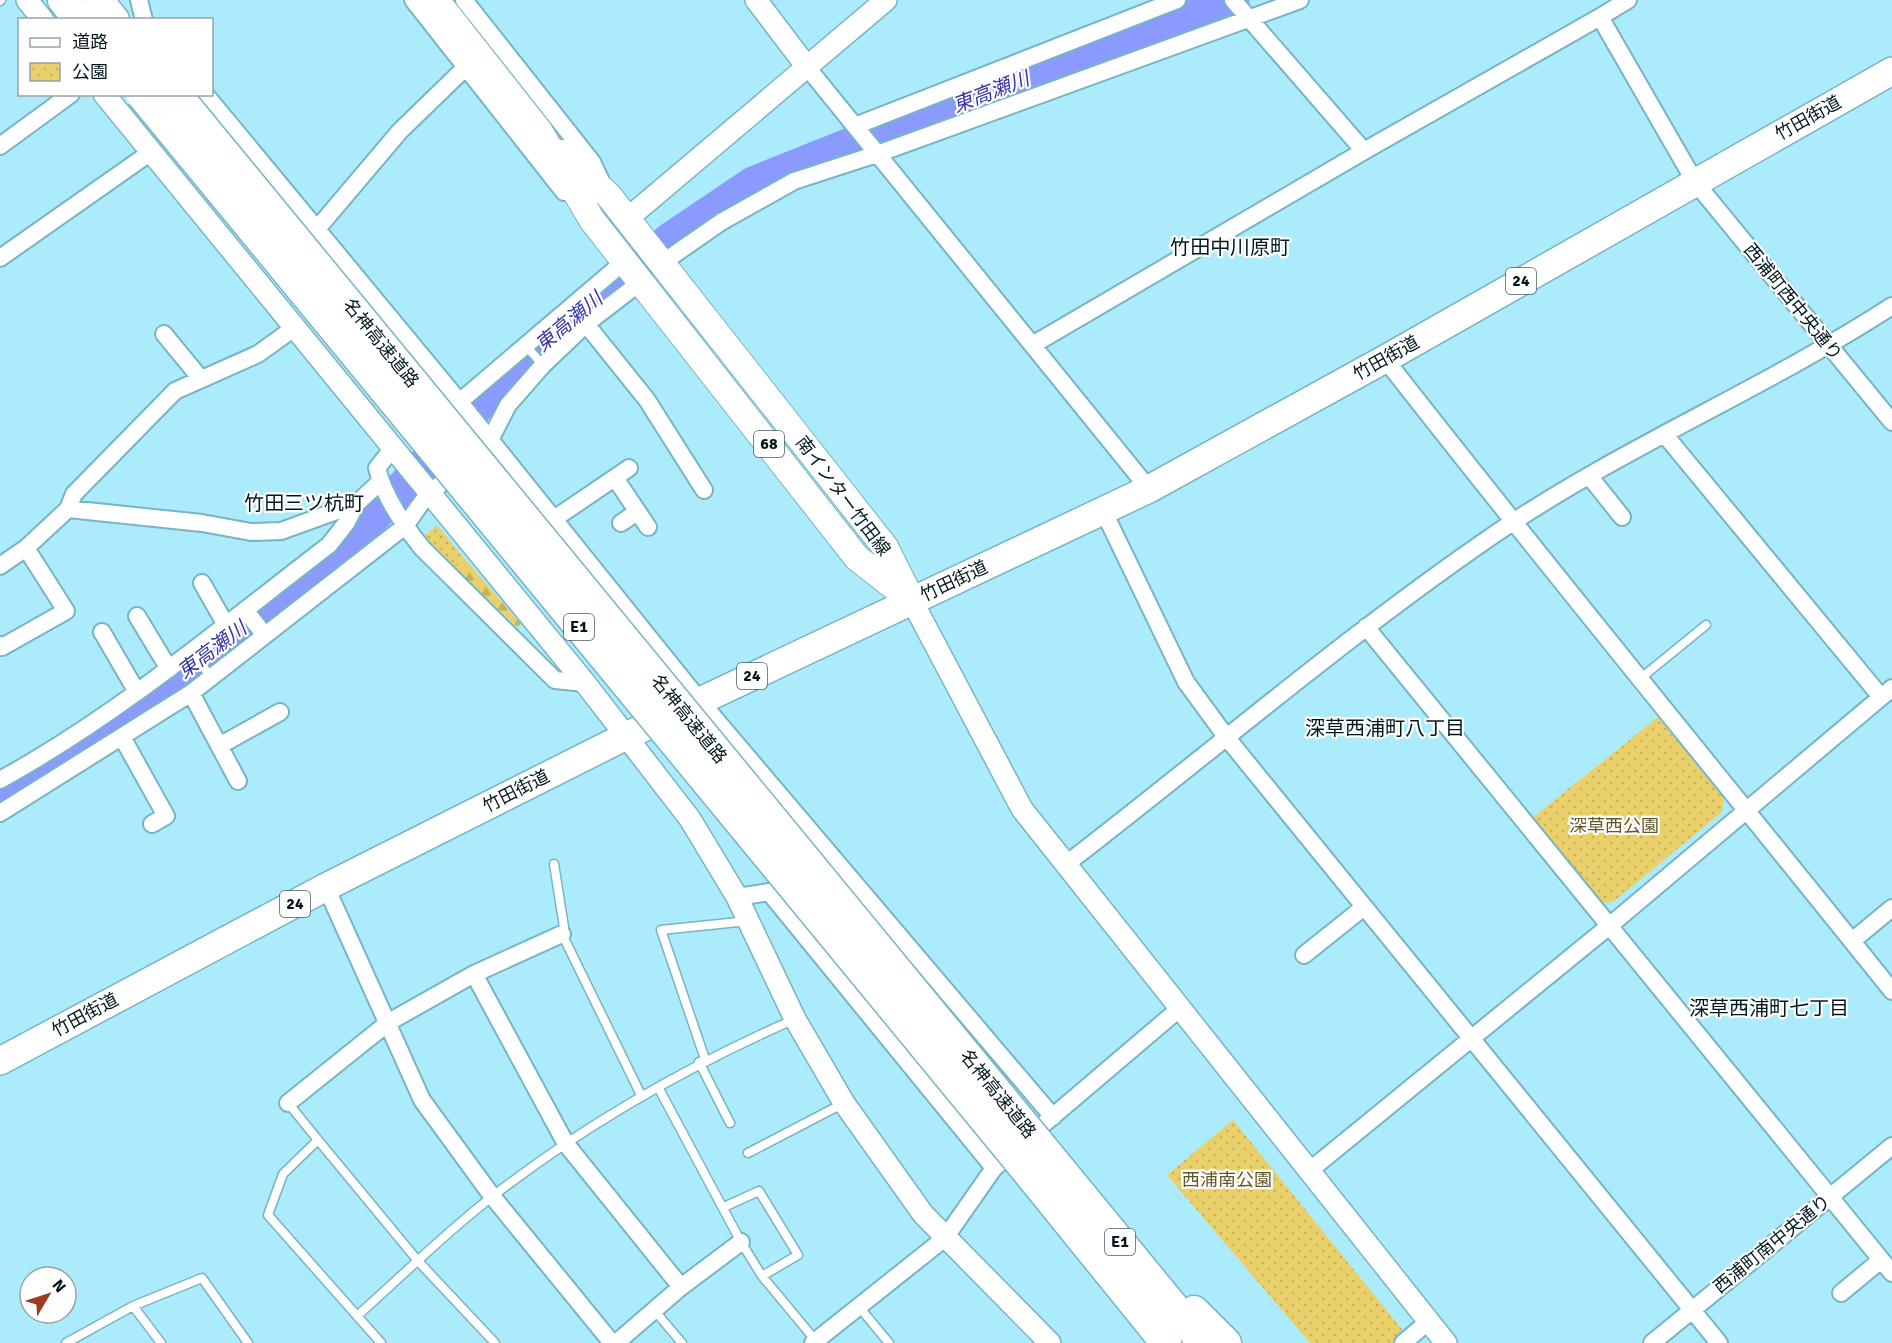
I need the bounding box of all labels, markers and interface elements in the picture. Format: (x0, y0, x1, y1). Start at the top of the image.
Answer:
legend (18, 18, 213, 96)
text: 道路 (72, 31, 108, 53)
text: 公園 (72, 61, 108, 83)
water label: 東高瀬川 (949, 65, 1035, 118)
street label: 竹田街道 (1771, 91, 1845, 145)
district label: 竹田中川原町 (1170, 235, 1290, 260)
street label: 西浦町西中央通り (1739, 239, 1847, 365)
road number: 24 (1506, 268, 1536, 294)
water label: 東高瀬川 (530, 285, 609, 357)
street label: 名神高速道路 (338, 294, 424, 392)
street label: 竹田街道 (1349, 331, 1423, 385)
road number: 68 (754, 431, 784, 457)
street label: 南インター竹田線 (791, 432, 895, 560)
district label: 竹田三ツ杭町 (244, 491, 364, 516)
street label: 竹田街道 (917, 556, 991, 606)
road number: E1 (564, 614, 594, 640)
water label: 東高瀬川 (173, 615, 253, 684)
road number: 24 (737, 663, 767, 689)
street label: 名神高速道路 (646, 670, 732, 768)
district label: 深草西浦町八丁目 (1305, 716, 1465, 741)
street label: 竹田街道 (479, 765, 553, 817)
park label: 深草西公園 (1569, 815, 1659, 837)
road number: 24 (280, 891, 310, 917)
street label: 竹田街道 (48, 988, 122, 1042)
district label: 深草西浦町七丁目 (1689, 996, 1849, 1021)
street label: 名神高速道路 (955, 1045, 1041, 1143)
park label: 西浦南公園 (1182, 1169, 1272, 1191)
street label: 西浦町南中央通り (1709, 1190, 1835, 1298)
road number: E1 (1105, 1229, 1135, 1255)
north arrow (18, 1265, 78, 1325)
text: N (48, 1276, 70, 1297)

